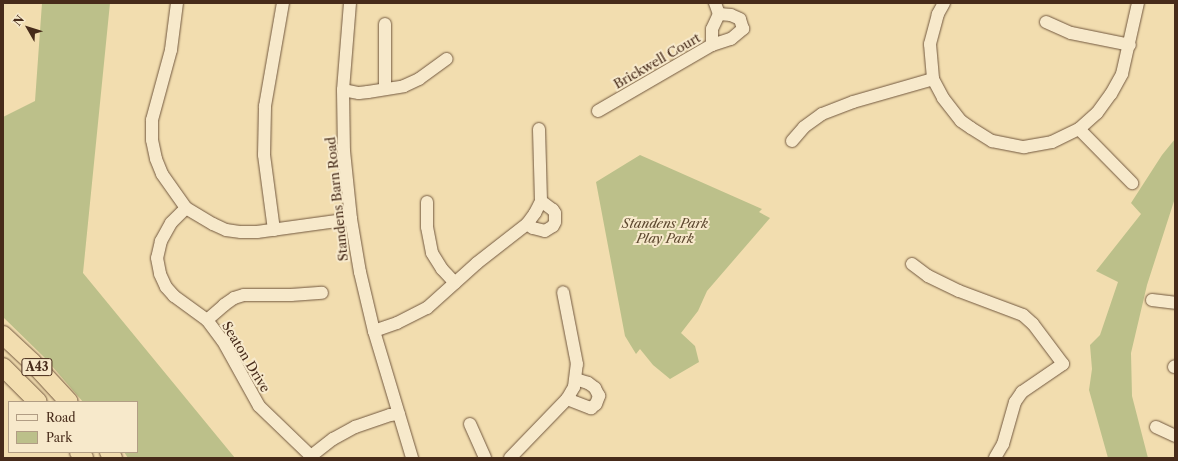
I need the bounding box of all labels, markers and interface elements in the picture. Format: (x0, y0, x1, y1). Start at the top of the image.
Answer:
north arrow (8, 8, 48, 48)
text: N (10, 12, 27, 29)
street label: Brickwell Court (611, 30, 703, 92)
street label: Standens Barn Road (323, 136, 351, 262)
park label: Standens Park Play Park (622, 216, 708, 247)
street label: Seaton Drive (219, 319, 273, 395)
road number: A43 (21, 357, 53, 377)
legend (8, 401, 138, 453)
text: Road (46, 410, 76, 425)
text: Park (46, 430, 72, 445)

